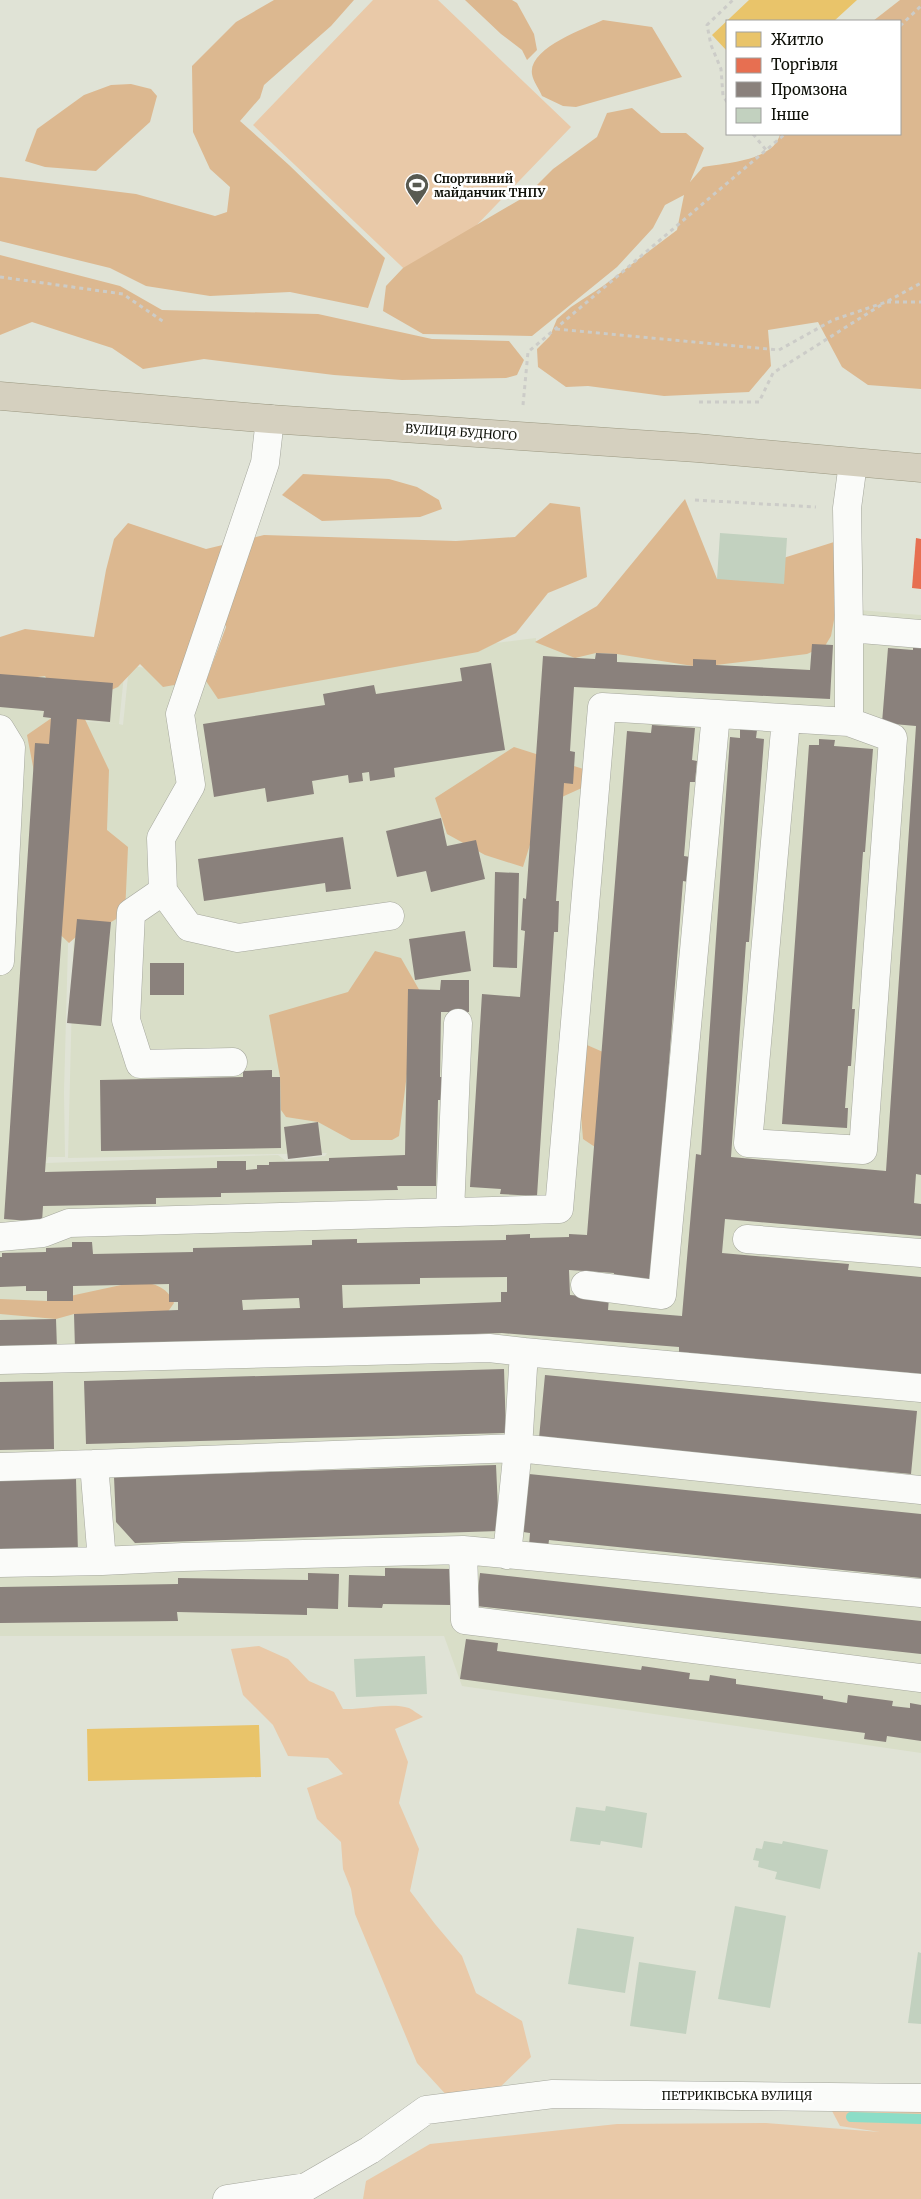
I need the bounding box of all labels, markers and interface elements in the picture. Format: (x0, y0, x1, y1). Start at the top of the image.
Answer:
legend (726, 20, 901, 135)
text: Житло (771, 30, 824, 49)
text: Торгівля (771, 55, 838, 74)
text: Промзона (771, 80, 847, 99)
text: Інше (771, 105, 809, 124)
place label: Спортивний майданчик ТНПУ (434, 171, 546, 200)
sports icon: Спортивний майданчик ТНПУ (404, 172, 430, 206)
street label: ВУЛИЦЯ БУДНОГО (405, 421, 518, 443)
street label: ПЕТРИКІВСЬКА ВУЛИЦЯ (662, 2088, 813, 2103)

